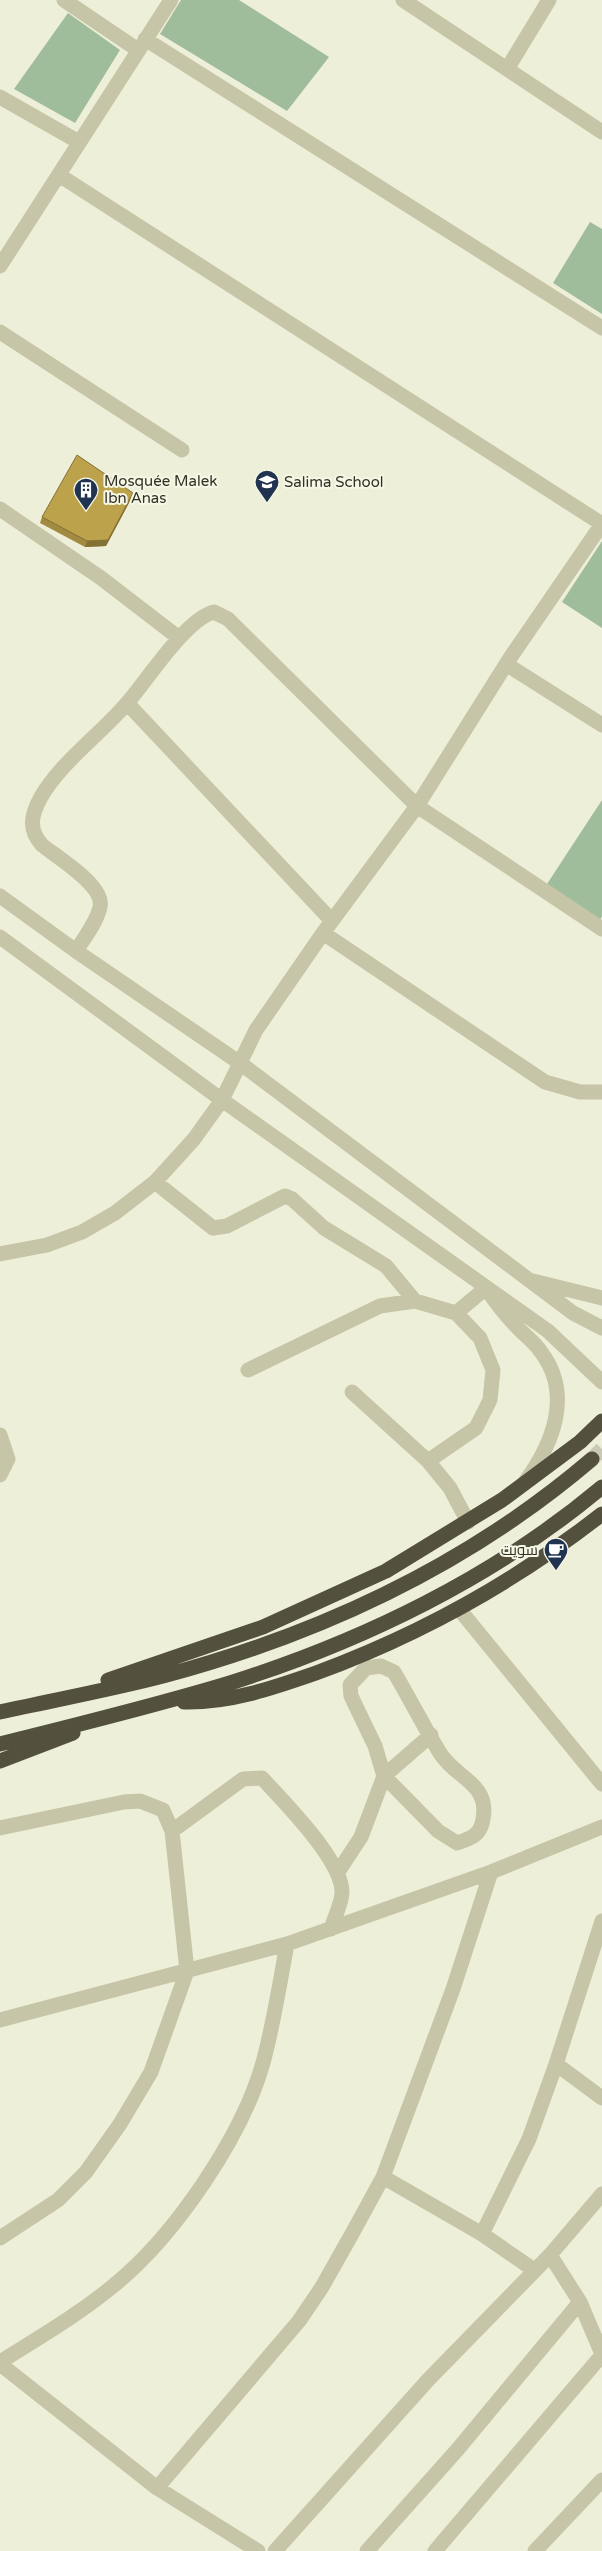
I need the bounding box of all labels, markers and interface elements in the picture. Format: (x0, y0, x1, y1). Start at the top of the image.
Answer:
school or university icon: Salima School (254, 469, 280, 503)
place label: Mosquée Malek Ibn Anas (104, 472, 217, 507)
place label: Salima School (284, 473, 384, 491)
building icon: Mosquée Malek Ibn Anas (73, 477, 99, 511)
cafe icon: سويت (543, 1537, 569, 1571)
place label: سويت (501, 1541, 538, 1559)

